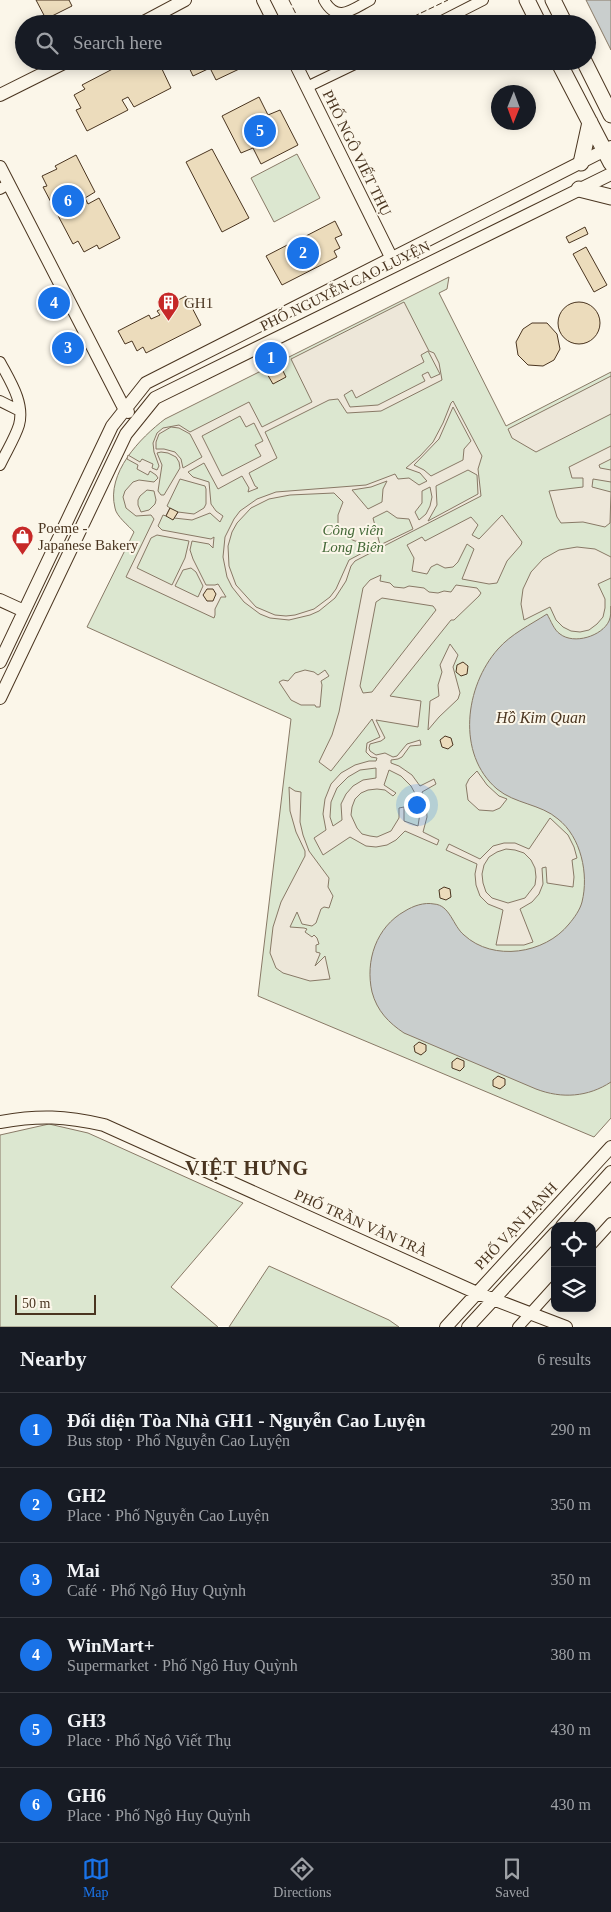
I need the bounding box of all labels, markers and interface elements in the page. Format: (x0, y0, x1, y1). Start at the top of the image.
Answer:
search box (15, 15, 596, 70)
icon: search (33, 29, 61, 57)
text: Search here (73, 32, 162, 53)
north arrow (491, 85, 536, 130)
street label: PHỐ NGÔ VIẾT THỤ (320, 87, 395, 219)
pin: 5 (244, 112, 276, 150)
pin: 6 (52, 182, 84, 220)
pin: 2 (287, 234, 319, 272)
street label: PHỐ NGUYỄN CAO LUYỆN (257, 237, 433, 334)
pin: 4 (38, 284, 70, 322)
building icon: GH1 (156, 291, 180, 322)
place label: GH1 (184, 295, 213, 311)
pin: 3 (52, 329, 84, 367)
pin: 1 (255, 339, 287, 377)
place label: Poeme - Japanese Bakery (38, 520, 139, 553)
park label: Công viên Long Biên (321, 522, 384, 555)
shop icon: Poeme - Japanese Bakery (10, 525, 34, 556)
water label: Hồ Kim Quan (495, 709, 586, 726)
your location (404, 792, 430, 818)
district label: VIỆT HƯNG (185, 1157, 309, 1180)
street label: PHỐ VẠN HẠNH (471, 1178, 561, 1273)
street label: PHỐ TRẦN VĂN TRÀ (292, 1186, 430, 1260)
map controls (551, 1222, 596, 1312)
button: locate (551, 1222, 596, 1267)
button: layers (551, 1267, 596, 1312)
scale bar (15, 1292, 96, 1315)
text: 50 m (22, 1296, 50, 1311)
text: Nearby (20, 1347, 87, 1371)
text: 6 results (537, 1351, 591, 1368)
text: Đối diện Tòa Nhà GH1 - Nguyễn Cao Luyện (67, 1410, 426, 1431)
text: 1 (32, 1421, 40, 1438)
text: 290 m (551, 1421, 591, 1438)
text: Bus stop · Phố Nguyễn Cao Luyện (67, 1432, 290, 1449)
text: GH2 (67, 1485, 106, 1506)
text: 2 (32, 1496, 40, 1513)
text: 350 m (551, 1496, 591, 1513)
text: Place · Phố Nguyễn Cao Luyện (67, 1507, 269, 1524)
text: Mai (67, 1560, 100, 1581)
text: 3 (32, 1571, 40, 1588)
text: 350 m (551, 1571, 591, 1588)
text: Café · Phố Ngô Huy Quỳnh (67, 1582, 246, 1599)
text: WinMart+ (67, 1635, 155, 1656)
text: 4 (32, 1646, 40, 1663)
text: 380 m (551, 1646, 591, 1663)
text: Supermarket · Phố Ngô Huy Quỳnh (67, 1657, 298, 1674)
text: GH3 (67, 1710, 106, 1731)
text: 5 (32, 1721, 40, 1738)
text: 430 m (551, 1721, 591, 1738)
text: Place · Phố Ngô Viết Thụ (67, 1732, 231, 1749)
text: GH6 (67, 1785, 106, 1806)
text: 6 (32, 1796, 40, 1813)
text: 430 m (551, 1796, 591, 1813)
text: Place · Phố Ngô Huy Quỳnh (67, 1807, 251, 1824)
tab: Map (82, 1855, 110, 1901)
tab: Directions (273, 1855, 332, 1901)
tab: Saved (495, 1855, 529, 1901)

